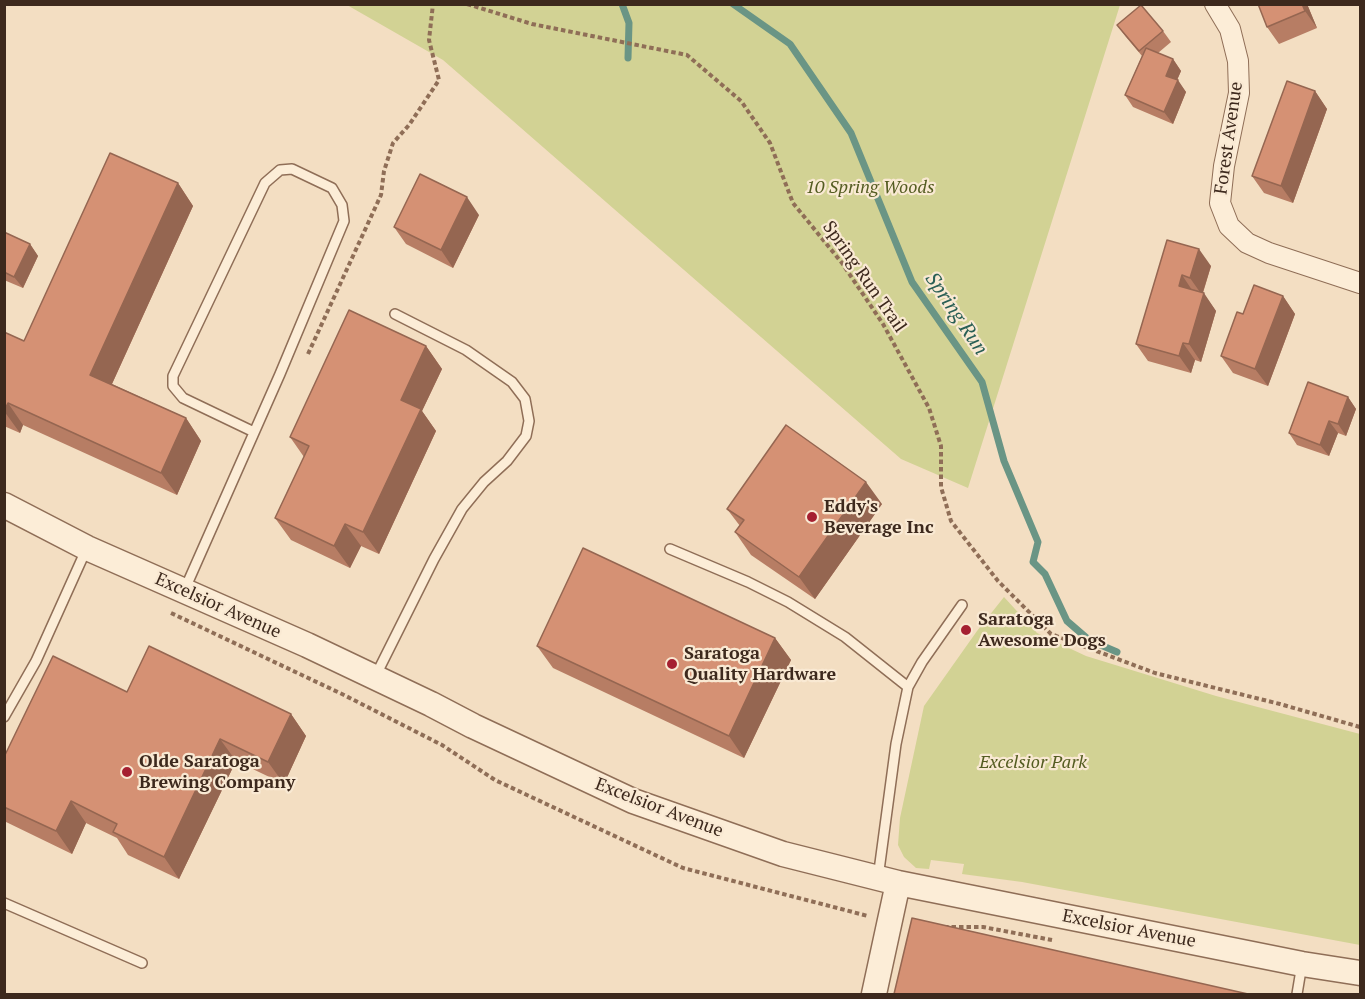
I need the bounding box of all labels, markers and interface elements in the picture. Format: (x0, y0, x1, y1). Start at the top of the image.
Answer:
street label: Forest Avenue (1210, 80, 1248, 196)
park label: 10 Spring Woods (806, 177, 934, 199)
street label: Spring Run Trail (818, 217, 910, 337)
water label: Spring Run (920, 268, 992, 360)
place label: Eddy's Beverage Inc (824, 496, 934, 538)
marker: Eddy's Beverage Inc (805, 510, 819, 524)
street label: Excelsior Avenue (152, 569, 284, 643)
place label: Saratoga Awesome Dogs (978, 609, 1106, 652)
marker: Saratoga Awesome Dogs (959, 623, 973, 637)
place label: Saratoga Quality Hardware (684, 643, 836, 686)
marker: Saratoga Quality Hardware (665, 657, 679, 671)
place label: Olde Saratoga Brewing Company (139, 751, 295, 794)
park label: Excelsior Park (979, 752, 1087, 774)
marker: Olde Saratoga Brewing Company (120, 765, 134, 779)
street label: Excelsior Avenue (592, 774, 726, 842)
street label: Excelsior Avenue (1060, 905, 1198, 953)

